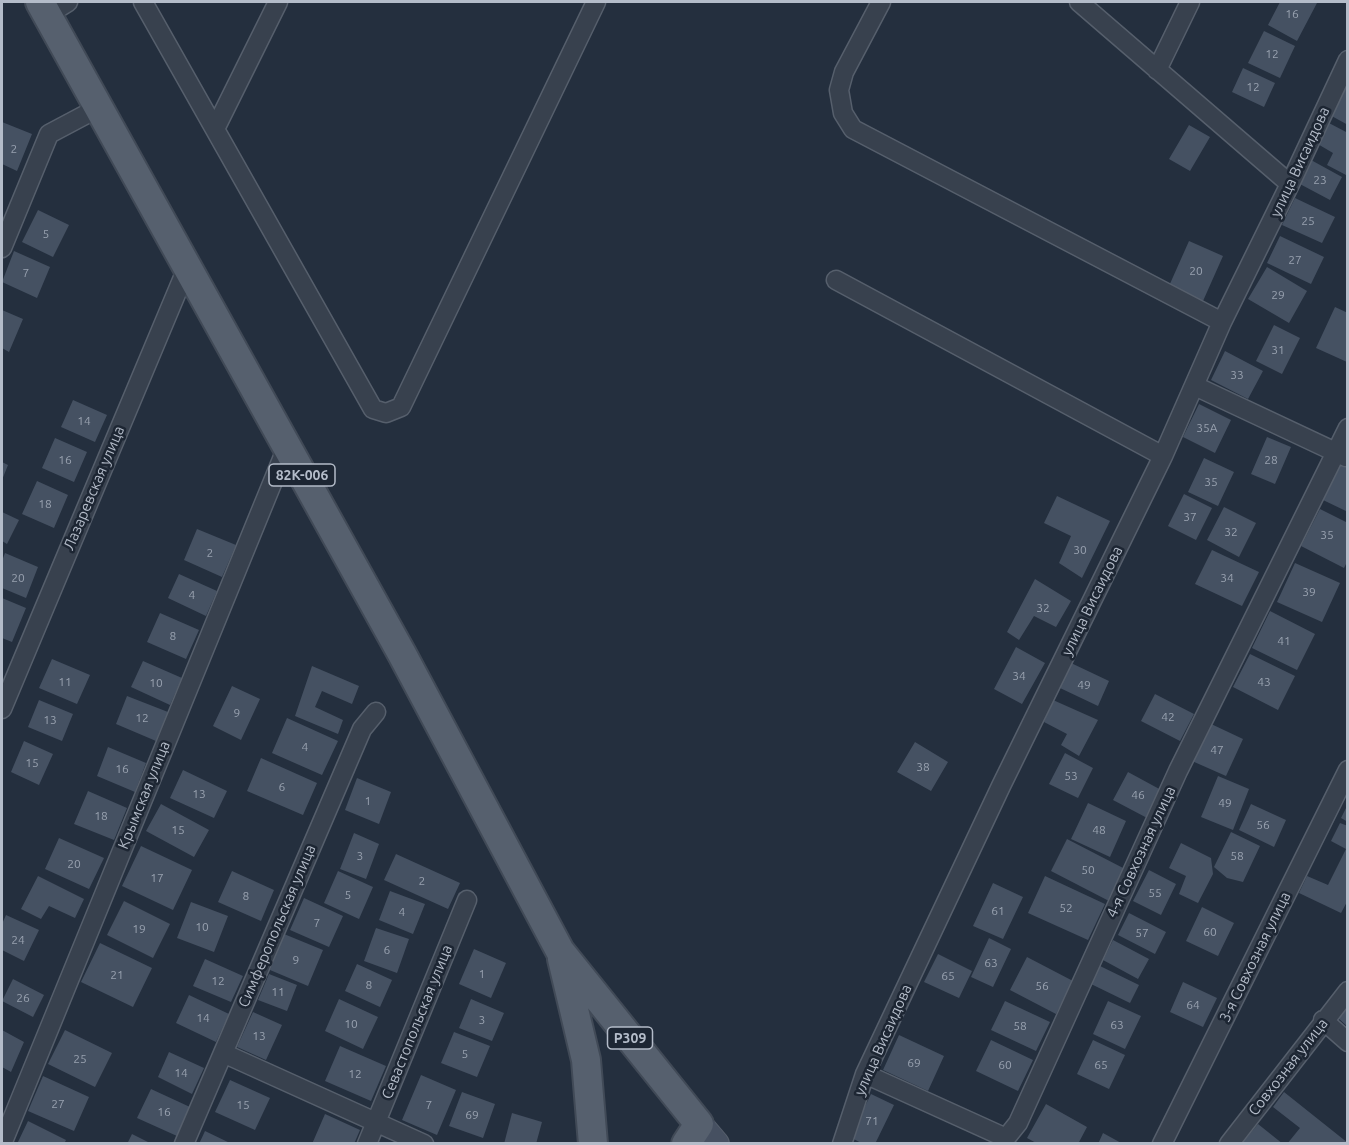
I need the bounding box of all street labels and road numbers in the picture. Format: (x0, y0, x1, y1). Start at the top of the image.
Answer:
street label: улица Висаидова (1266, 104, 1334, 220)
street label: Лазаревская улица (60, 423, 128, 553)
road number: 82К-006 (269, 464, 335, 486)
street label: улица Висаидова (1058, 543, 1126, 659)
street label: Крымская улица (114, 738, 174, 852)
street label: 4-я Совхозная улица (1103, 783, 1179, 921)
street label: Симферопольская улица (235, 842, 319, 1010)
street label: 3-я Совхозная улица (1216, 889, 1294, 1025)
street label: Севастопольская улица (378, 942, 456, 1102)
street label: улица Висаидова (850, 982, 916, 1098)
street label: Совхозная улица (1244, 1015, 1332, 1119)
road number: Р309 (608, 1027, 652, 1049)

